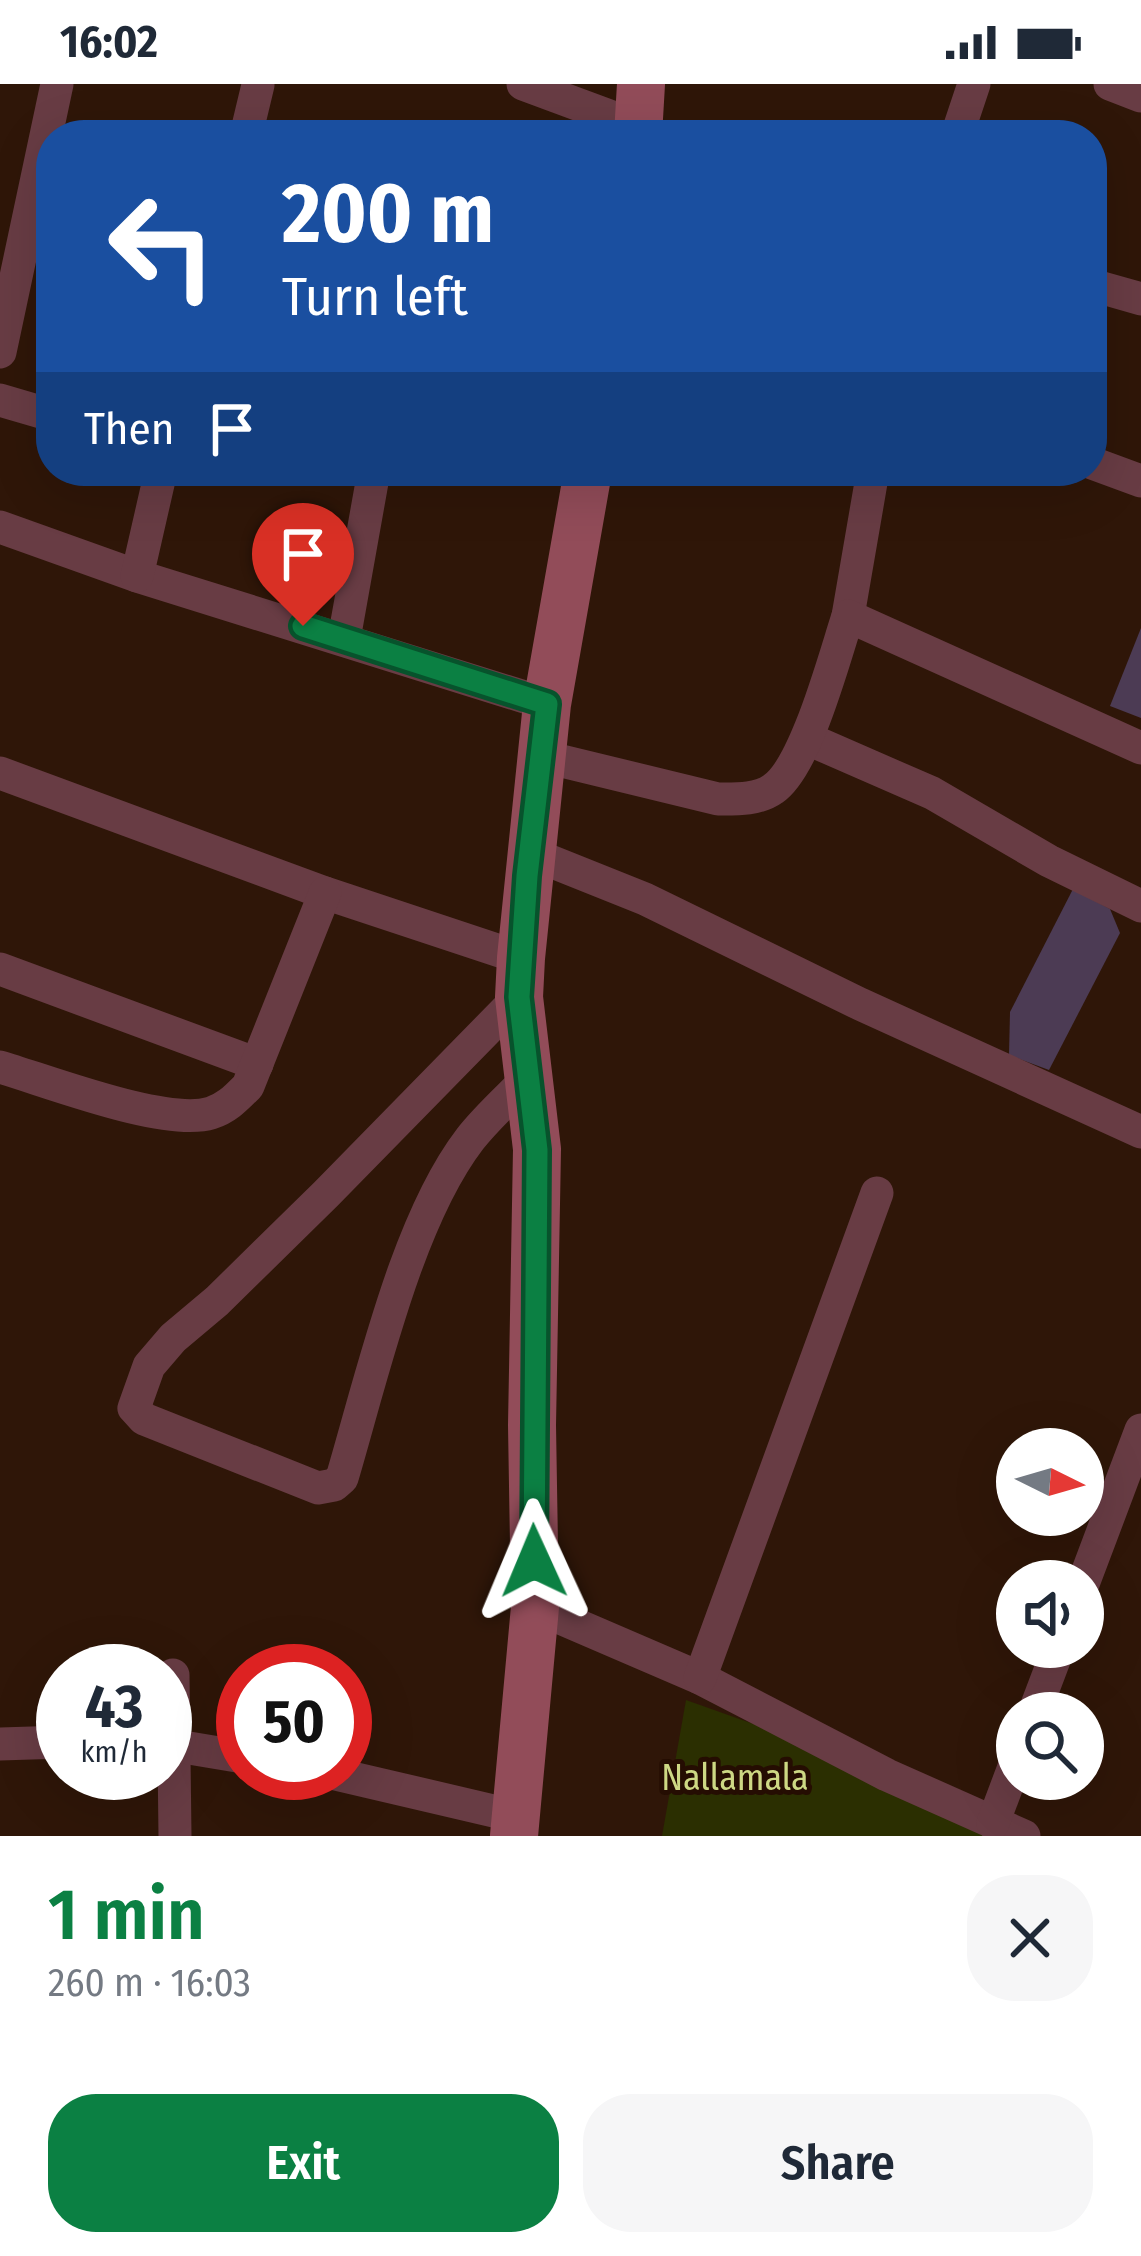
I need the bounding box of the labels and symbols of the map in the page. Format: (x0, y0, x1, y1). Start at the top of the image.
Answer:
pin (252, 503, 354, 626)
north arrow (996, 1428, 1104, 1536)
position arrow (471, 1498, 597, 1624)
speed limit sign: 50 (216, 1644, 372, 1800)
park label: Nallamala (661, 1756, 809, 1800)

